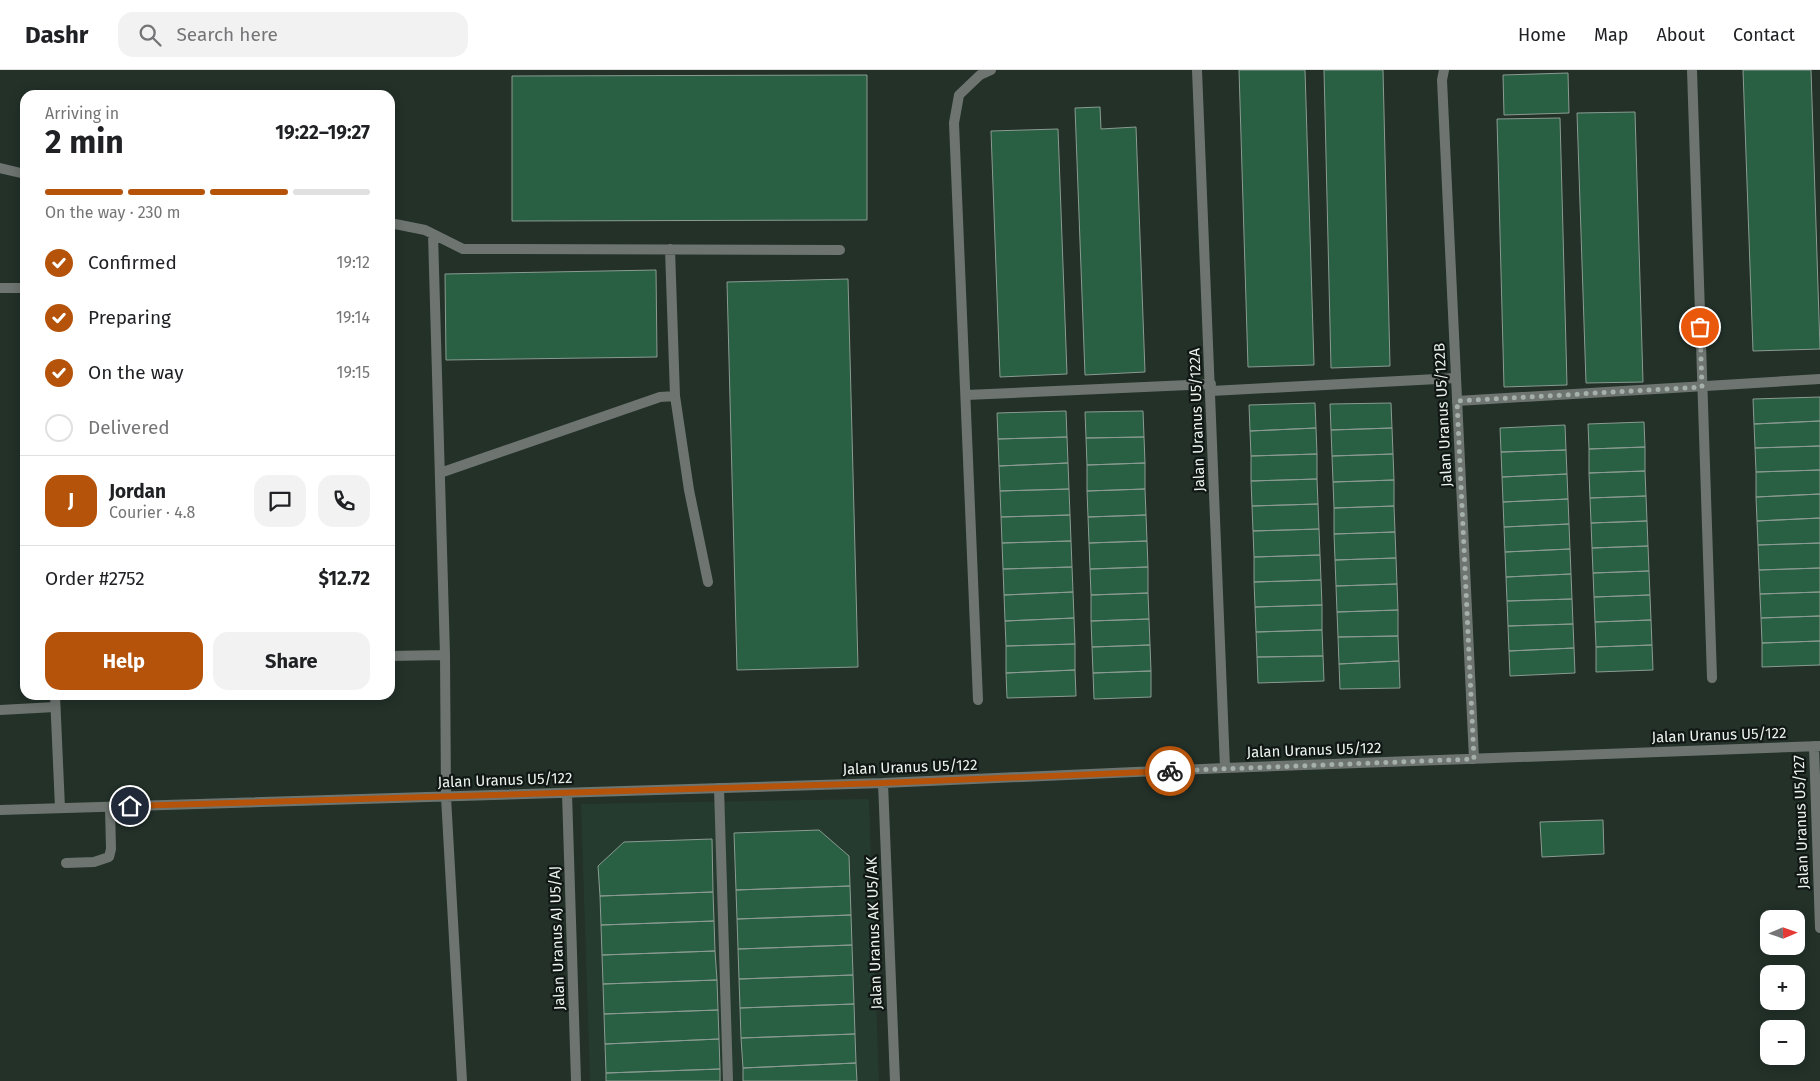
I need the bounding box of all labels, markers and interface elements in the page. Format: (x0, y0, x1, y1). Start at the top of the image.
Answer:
search box (118, 12, 468, 57)
text: Dashr (25, 21, 88, 49)
icon: search (136, 21, 164, 49)
text: Search here (176, 23, 278, 46)
text: Home (1518, 24, 1566, 46)
text: Map (1594, 24, 1628, 46)
text: About (1656, 24, 1705, 46)
text: Contact (1733, 24, 1795, 46)
text: Arriving in (45, 104, 119, 123)
text: 19:22–19:27 (275, 121, 370, 144)
text: 2 min (45, 123, 124, 161)
text: On the way · 230 m (45, 203, 180, 222)
icon: check (45, 249, 73, 277)
text: Confirmed (88, 251, 177, 274)
text: 19:12 (337, 253, 370, 272)
icon: check (45, 304, 73, 332)
text: Preparing (88, 306, 171, 329)
pin (1679, 306, 1721, 348)
text: 19:14 (336, 308, 370, 327)
icon: bag (1686, 313, 1714, 341)
street label: Jalan Uranus U5/122B (1430, 343, 1456, 487)
street label: Jalan Uranus U5/122A (1185, 347, 1209, 492)
icon: check (45, 359, 73, 387)
text: On the way (88, 361, 184, 384)
text: 19:15 (337, 363, 370, 382)
text: Delivered (88, 416, 170, 439)
button: chat (254, 475, 306, 527)
button: phone (318, 475, 370, 527)
text: Jordan (109, 480, 166, 503)
text: J (68, 489, 74, 512)
text: Courier · 4.8 (109, 503, 195, 522)
text: Order #2752 (45, 567, 145, 590)
text: $12.72 (319, 567, 370, 590)
button: Help (45, 632, 203, 690)
button: Share (213, 632, 370, 690)
street label: Jalan Uranus U5/122 (1651, 724, 1787, 746)
street label: Jalan Uranus U5/122 (1246, 739, 1382, 761)
courier (1145, 746, 1195, 796)
street label: Jalan Uranus U5/127 (1790, 754, 1812, 889)
street label: Jalan Uranus U5/122 (842, 756, 978, 778)
icon: bike (1156, 757, 1184, 785)
street label: Jalan Uranus U5/122 (437, 769, 573, 791)
pin (109, 785, 151, 827)
icon: home (116, 792, 144, 820)
street label: Jalan Uranus AK U5/AK (862, 856, 886, 1010)
street label: Jalan Uranus AJ U5/AJ (545, 865, 569, 1011)
north arrow (1760, 910, 1805, 955)
map controls (1760, 910, 1805, 1065)
button: + (1760, 965, 1805, 1010)
button: − (1760, 1020, 1805, 1065)

